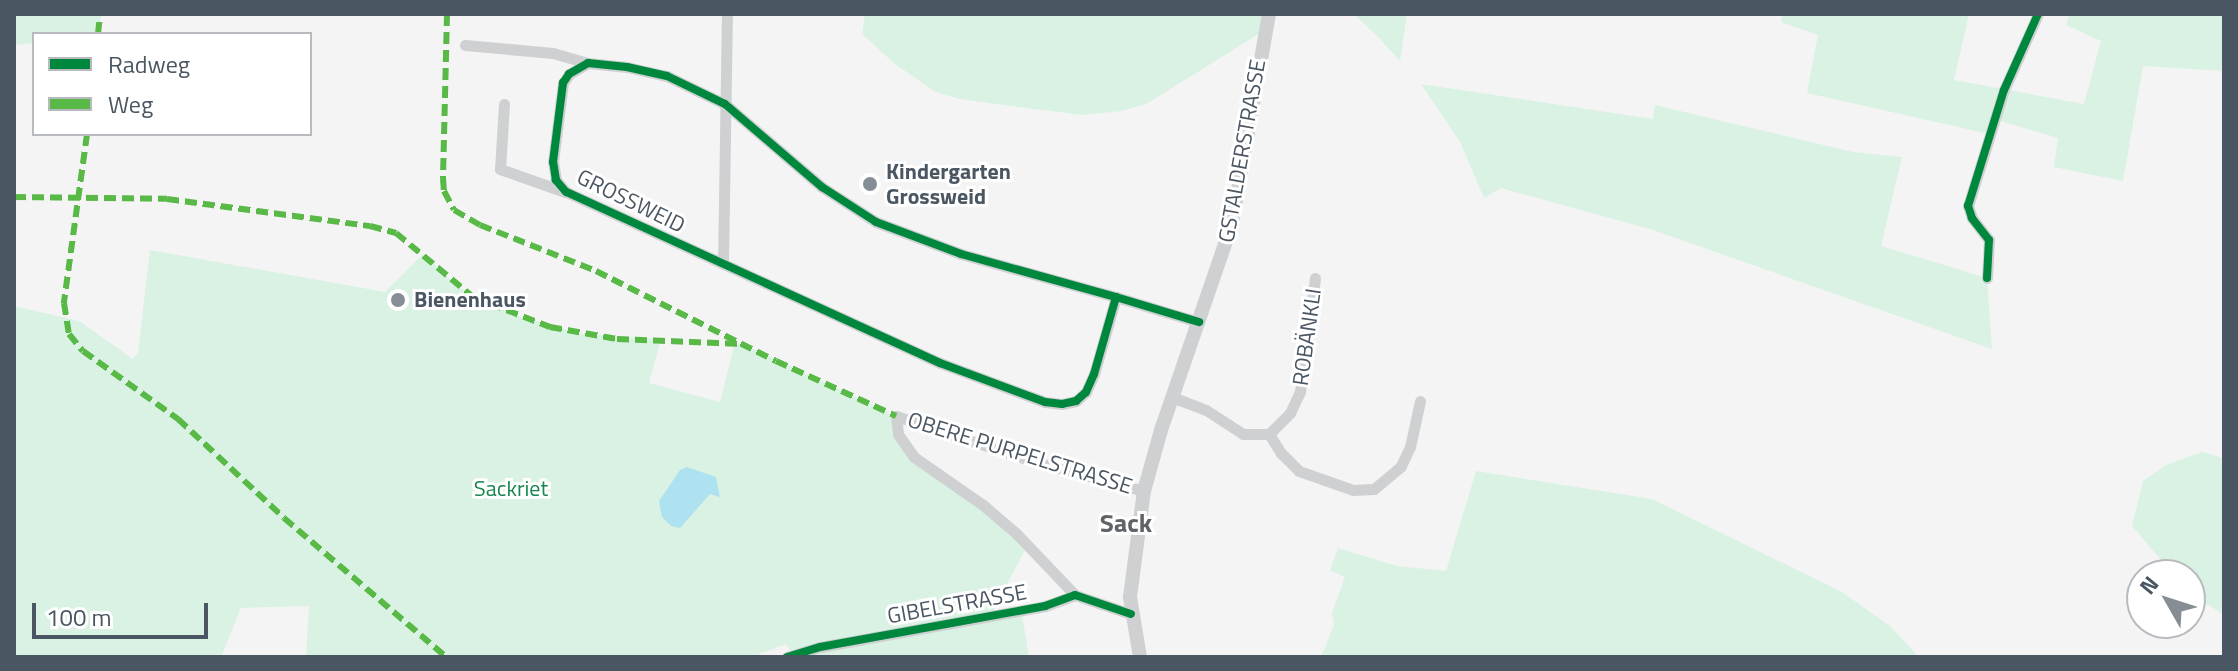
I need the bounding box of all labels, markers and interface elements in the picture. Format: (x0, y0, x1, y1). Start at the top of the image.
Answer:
legend (32, 32, 312, 136)
text: Radweg (108, 46, 190, 82)
street label: GSTALDERSTRASSE (1213, 57, 1271, 245)
text: Weg (108, 86, 153, 122)
place label: Kindergarten Grossweid (886, 158, 1011, 210)
street label: GROSSWEID (573, 164, 689, 238)
marker: Kindergarten Grossweid (861, 175, 879, 193)
place label: Bienenhaus (414, 287, 526, 313)
street label: ROBÄNKLI (1287, 287, 1327, 387)
marker: Bienenhaus (389, 291, 407, 309)
street label: OBERE PURPELSTRASSE (905, 406, 1135, 500)
park label: Sackriet (474, 476, 548, 502)
district label: Sack (1100, 507, 1152, 539)
north arrow (2126, 559, 2206, 639)
text: N (2131, 569, 2167, 602)
street label: GIBELSTRASSE (885, 579, 1029, 629)
scale bar (36, 587, 212, 637)
text: 100 m (46, 599, 112, 635)

